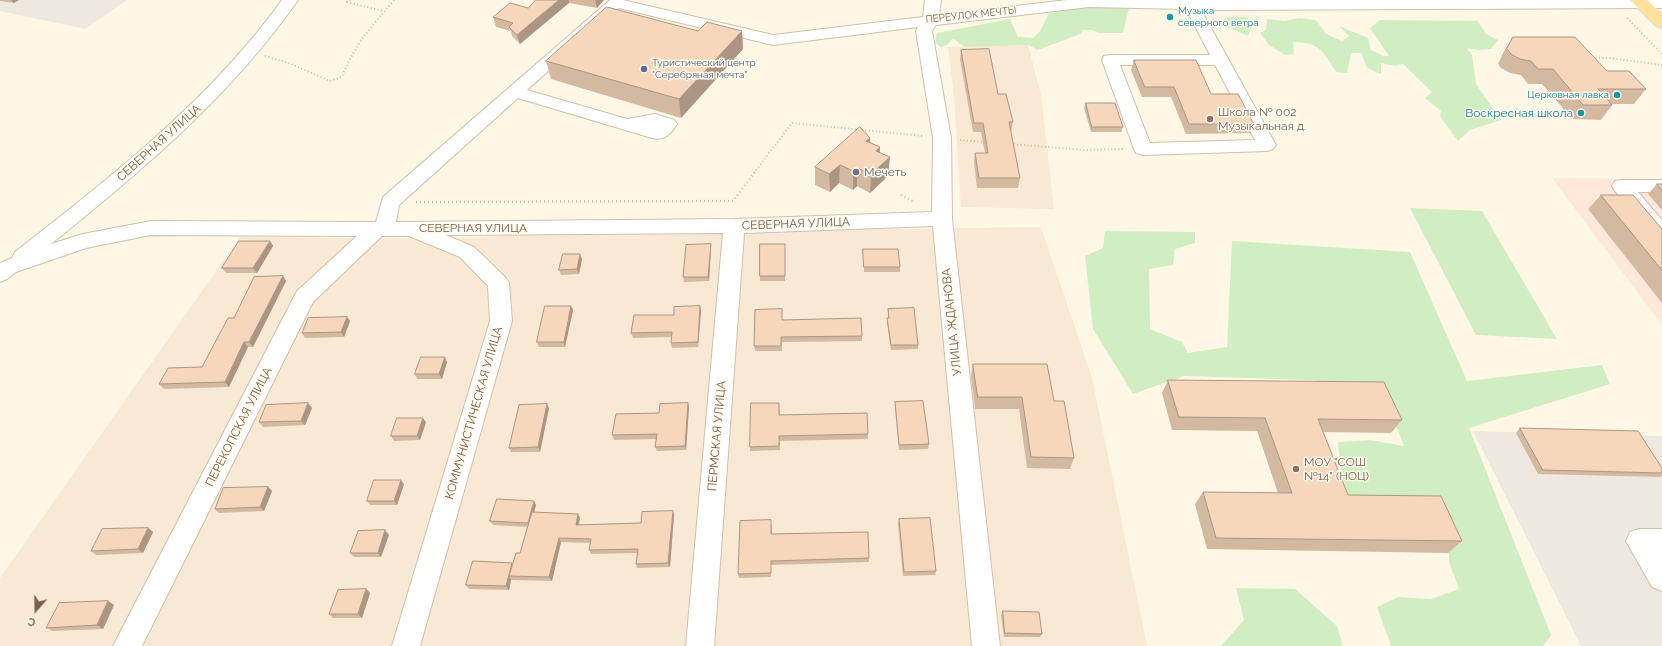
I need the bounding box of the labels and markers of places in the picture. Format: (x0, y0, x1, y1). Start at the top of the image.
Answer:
place label: Музыка северного ветра (1178, 5, 1259, 28)
marker: Музыка северного ветра (1165, 12, 1175, 22)
place label: Туристический центр "Серебряная мечта" (652, 57, 756, 80)
marker: Туристический центр "Серебряная мечта" (639, 64, 649, 74)
place label: Церковная лавка (1527, 89, 1609, 101)
marker: Церковная лавка (1612, 90, 1622, 100)
place label: Школа № 002 Музыкальная д. (1218, 105, 1306, 133)
place label: Воскресная школа (1465, 106, 1573, 120)
marker: Воскресная школа (1576, 108, 1586, 118)
marker: Школа № 002 Музыкальная д. (1205, 114, 1215, 124)
place label: Мечеть (864, 165, 906, 179)
marker: Мечеть (851, 167, 861, 177)
place label: МОУ "СОШ №14" (НОЦ) (1304, 455, 1369, 483)
marker: МОУ "СОШ №14" (НОЦ) (1291, 464, 1301, 474)

